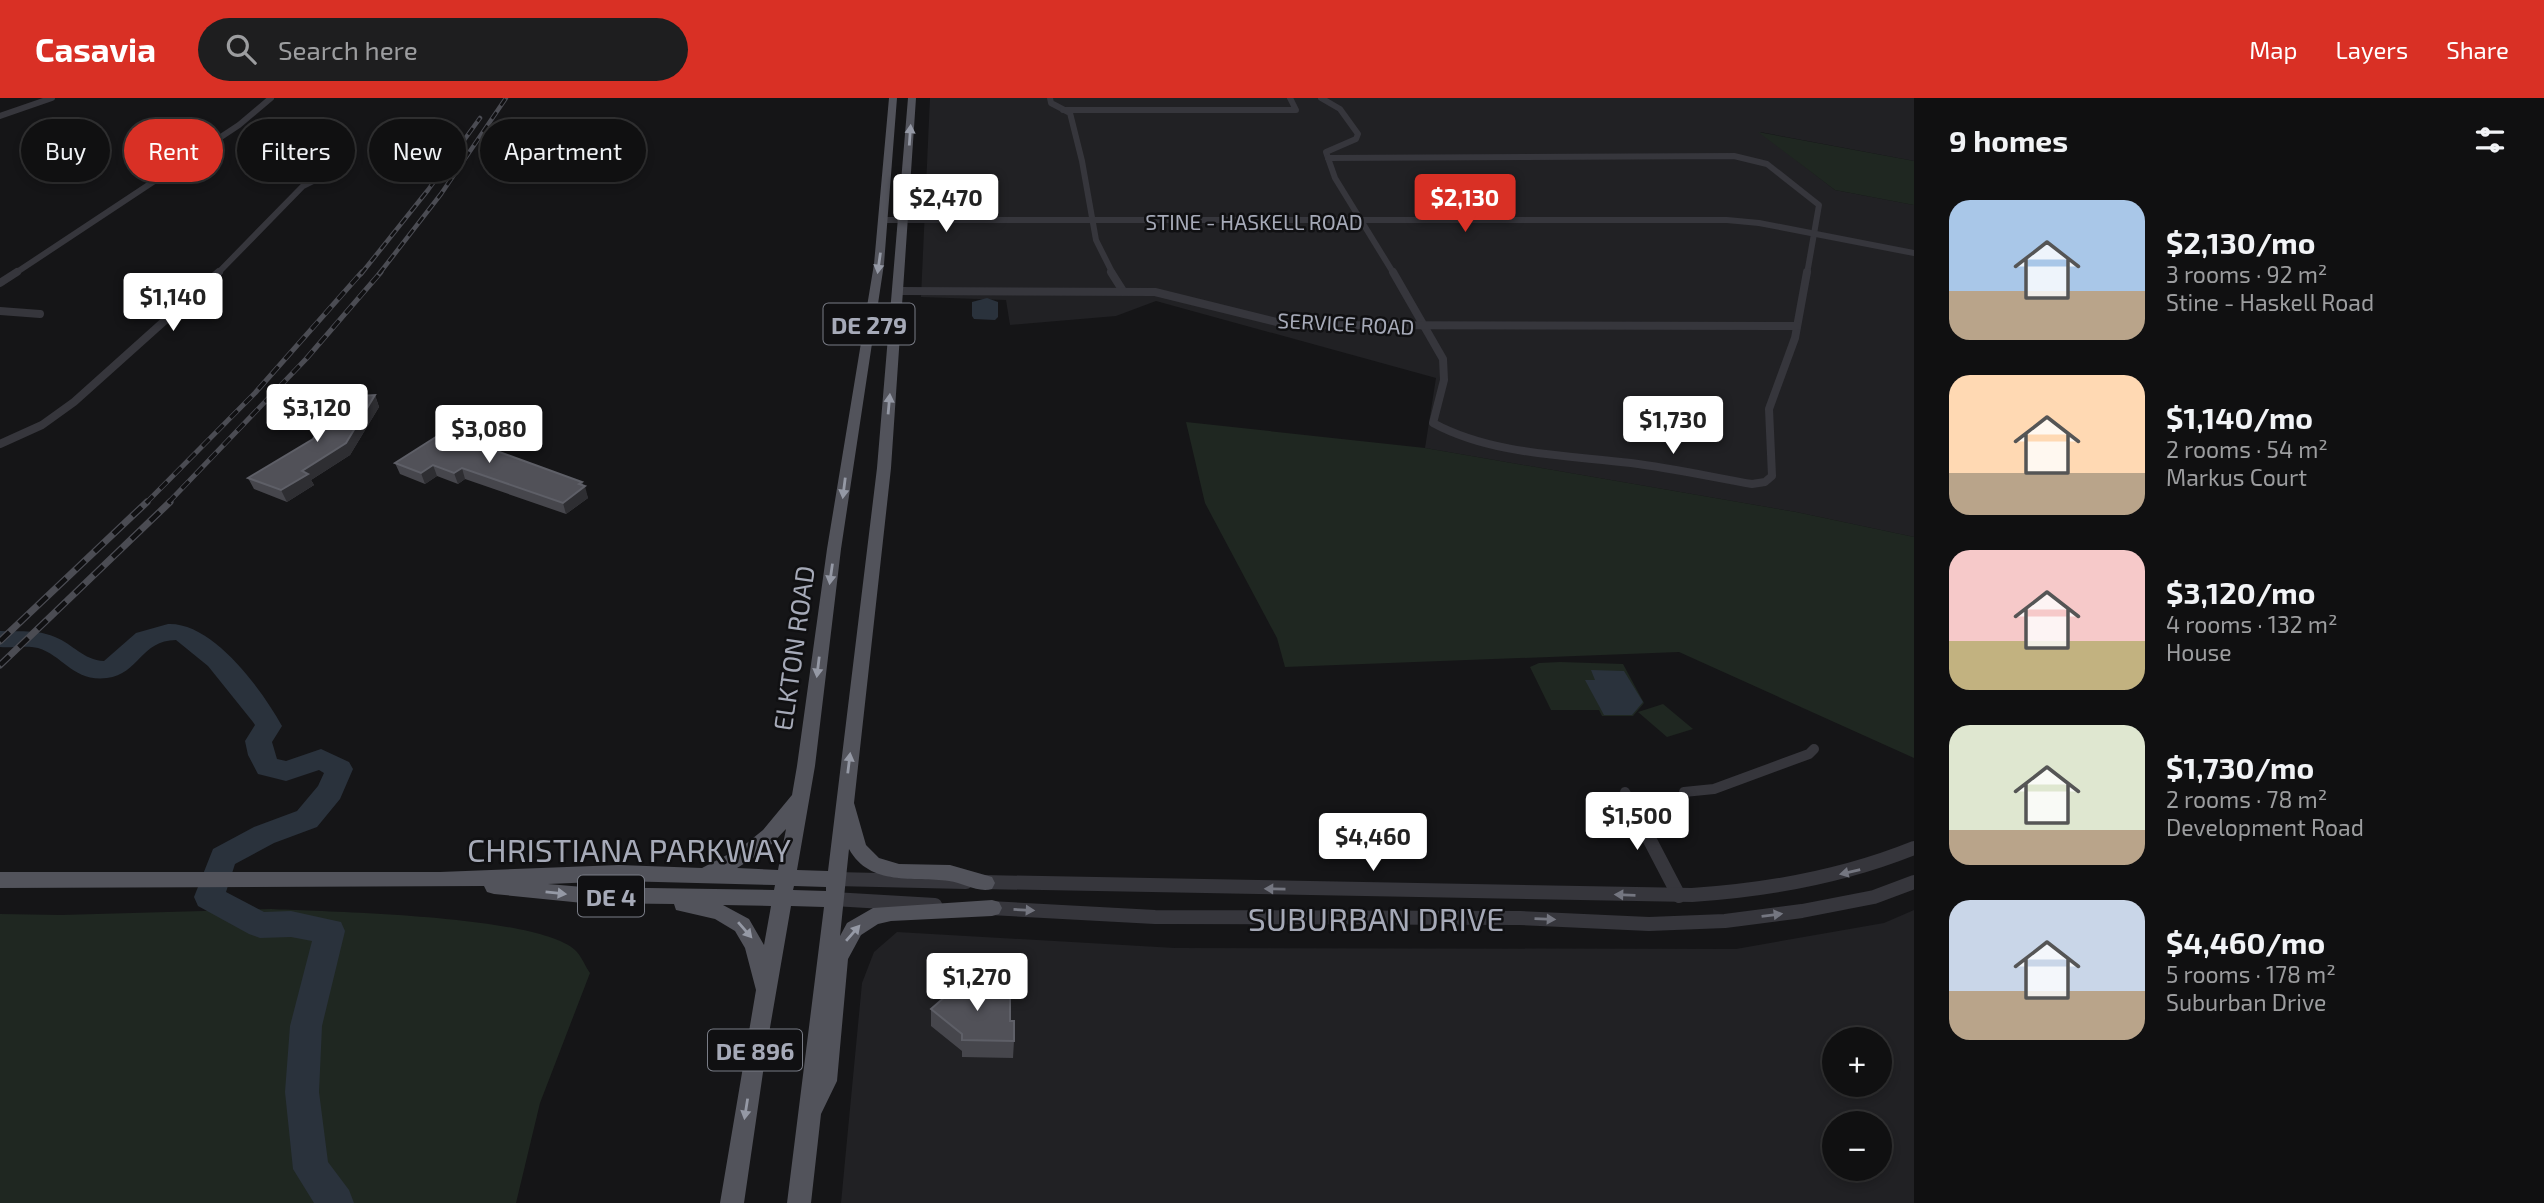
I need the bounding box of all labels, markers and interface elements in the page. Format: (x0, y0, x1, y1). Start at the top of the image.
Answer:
search box (198, 18, 688, 81)
text: Casavia (35, 29, 156, 69)
icon: search (222, 30, 260, 68)
text: Search here (278, 34, 418, 65)
text: Map (2249, 35, 2297, 64)
text: Layers (2335, 35, 2408, 64)
text: Share (2446, 35, 2509, 64)
chip: Buy (21, 119, 110, 182)
chip: Rent (124, 119, 223, 182)
chip: Filters (237, 119, 355, 182)
chip: New (369, 119, 466, 182)
chip: Apartment (480, 119, 646, 182)
icon: filters (2471, 121, 2509, 159)
text: 9 homes (1949, 122, 2068, 158)
one-way arrow (905, 124, 916, 146)
pin: $2,470 (889, 174, 1003, 234)
pin: $2,130 (1408, 174, 1522, 234)
text: $2,470 (909, 183, 983, 211)
text: $2,130 (1431, 183, 1499, 211)
street label: STINE - HASKELL ROAD (1145, 209, 1363, 234)
text: $2,130/mo (2166, 224, 2315, 260)
icon: home (2005, 228, 2089, 312)
one-way arrow (873, 253, 884, 275)
text: 3 rooms · 92 m² (2166, 260, 2327, 288)
pin: $1,140 (116, 274, 230, 333)
text: $1,140 (140, 282, 206, 310)
text: Stine - Haskell Road (2166, 288, 2374, 316)
road number: DE 279 (824, 304, 914, 344)
street label: SERVICE ROAD (1277, 307, 1415, 339)
pin: $3,120 (260, 384, 374, 444)
text: $3,120 (283, 393, 351, 421)
one-way arrow (884, 393, 895, 415)
pin: $1,730 (1616, 396, 1730, 456)
text: $1,140/mo (2166, 399, 2313, 435)
icon: home (2005, 403, 2089, 487)
text: $1,730 (1639, 405, 1707, 433)
pin: $3,080 (432, 406, 546, 465)
text: $3,080 (451, 414, 527, 442)
text: 2 rooms · 54 m² (2166, 435, 2328, 463)
text: Markus Court (2166, 463, 2307, 491)
one-way arrow (838, 477, 849, 499)
one-way arrow (825, 563, 836, 585)
street label: ELKTON ROAD (766, 564, 820, 732)
text: $3,120/mo (2166, 574, 2315, 610)
icon: home (2005, 578, 2089, 662)
text: 4 rooms · 132 m² (2166, 610, 2338, 638)
text: House (2166, 638, 2232, 666)
one-way arrow (813, 656, 824, 678)
text: $1,730/mo (2166, 749, 2314, 785)
one-way arrow (843, 751, 854, 773)
icon: home (2005, 753, 2089, 837)
text: 2 rooms · 78 m² (2166, 785, 2327, 813)
pin: $1,500 (1580, 792, 1694, 852)
text: $1,500 (1602, 801, 1672, 829)
text: Development Road (2166, 813, 2364, 841)
pin: $4,460 (1316, 814, 1430, 873)
text: $4,460 (1335, 822, 1411, 850)
street label: CHRISTIANA PARKWAY (467, 830, 791, 868)
one-way arrow (1839, 867, 1861, 878)
road number: DE 4 (578, 876, 644, 916)
one-way arrow (1264, 883, 1286, 894)
one-way arrow (545, 887, 567, 898)
one-way arrow (1613, 890, 1635, 901)
street label: SUBURBAN DRIVE (1248, 899, 1504, 937)
one-way arrow (1013, 905, 1035, 916)
one-way arrow (1761, 910, 1783, 921)
one-way arrow (1534, 914, 1556, 925)
one-way arrow (737, 921, 752, 938)
one-way arrow (845, 924, 861, 942)
text: $4,460/mo (2166, 924, 2325, 960)
icon: home (2005, 928, 2089, 1012)
pin: $1,270 (920, 954, 1034, 1013)
text: 5 rooms · 178 m² (2166, 960, 2336, 988)
text: $1,270 (943, 962, 1011, 990)
text: Suburban Drive (2166, 988, 2326, 1016)
map controls (1822, 1027, 1892, 1181)
button: + (1822, 1027, 1892, 1097)
road number: DE 896 (708, 1030, 802, 1070)
one-way arrow (740, 1099, 751, 1121)
button: − (1822, 1111, 1892, 1181)

